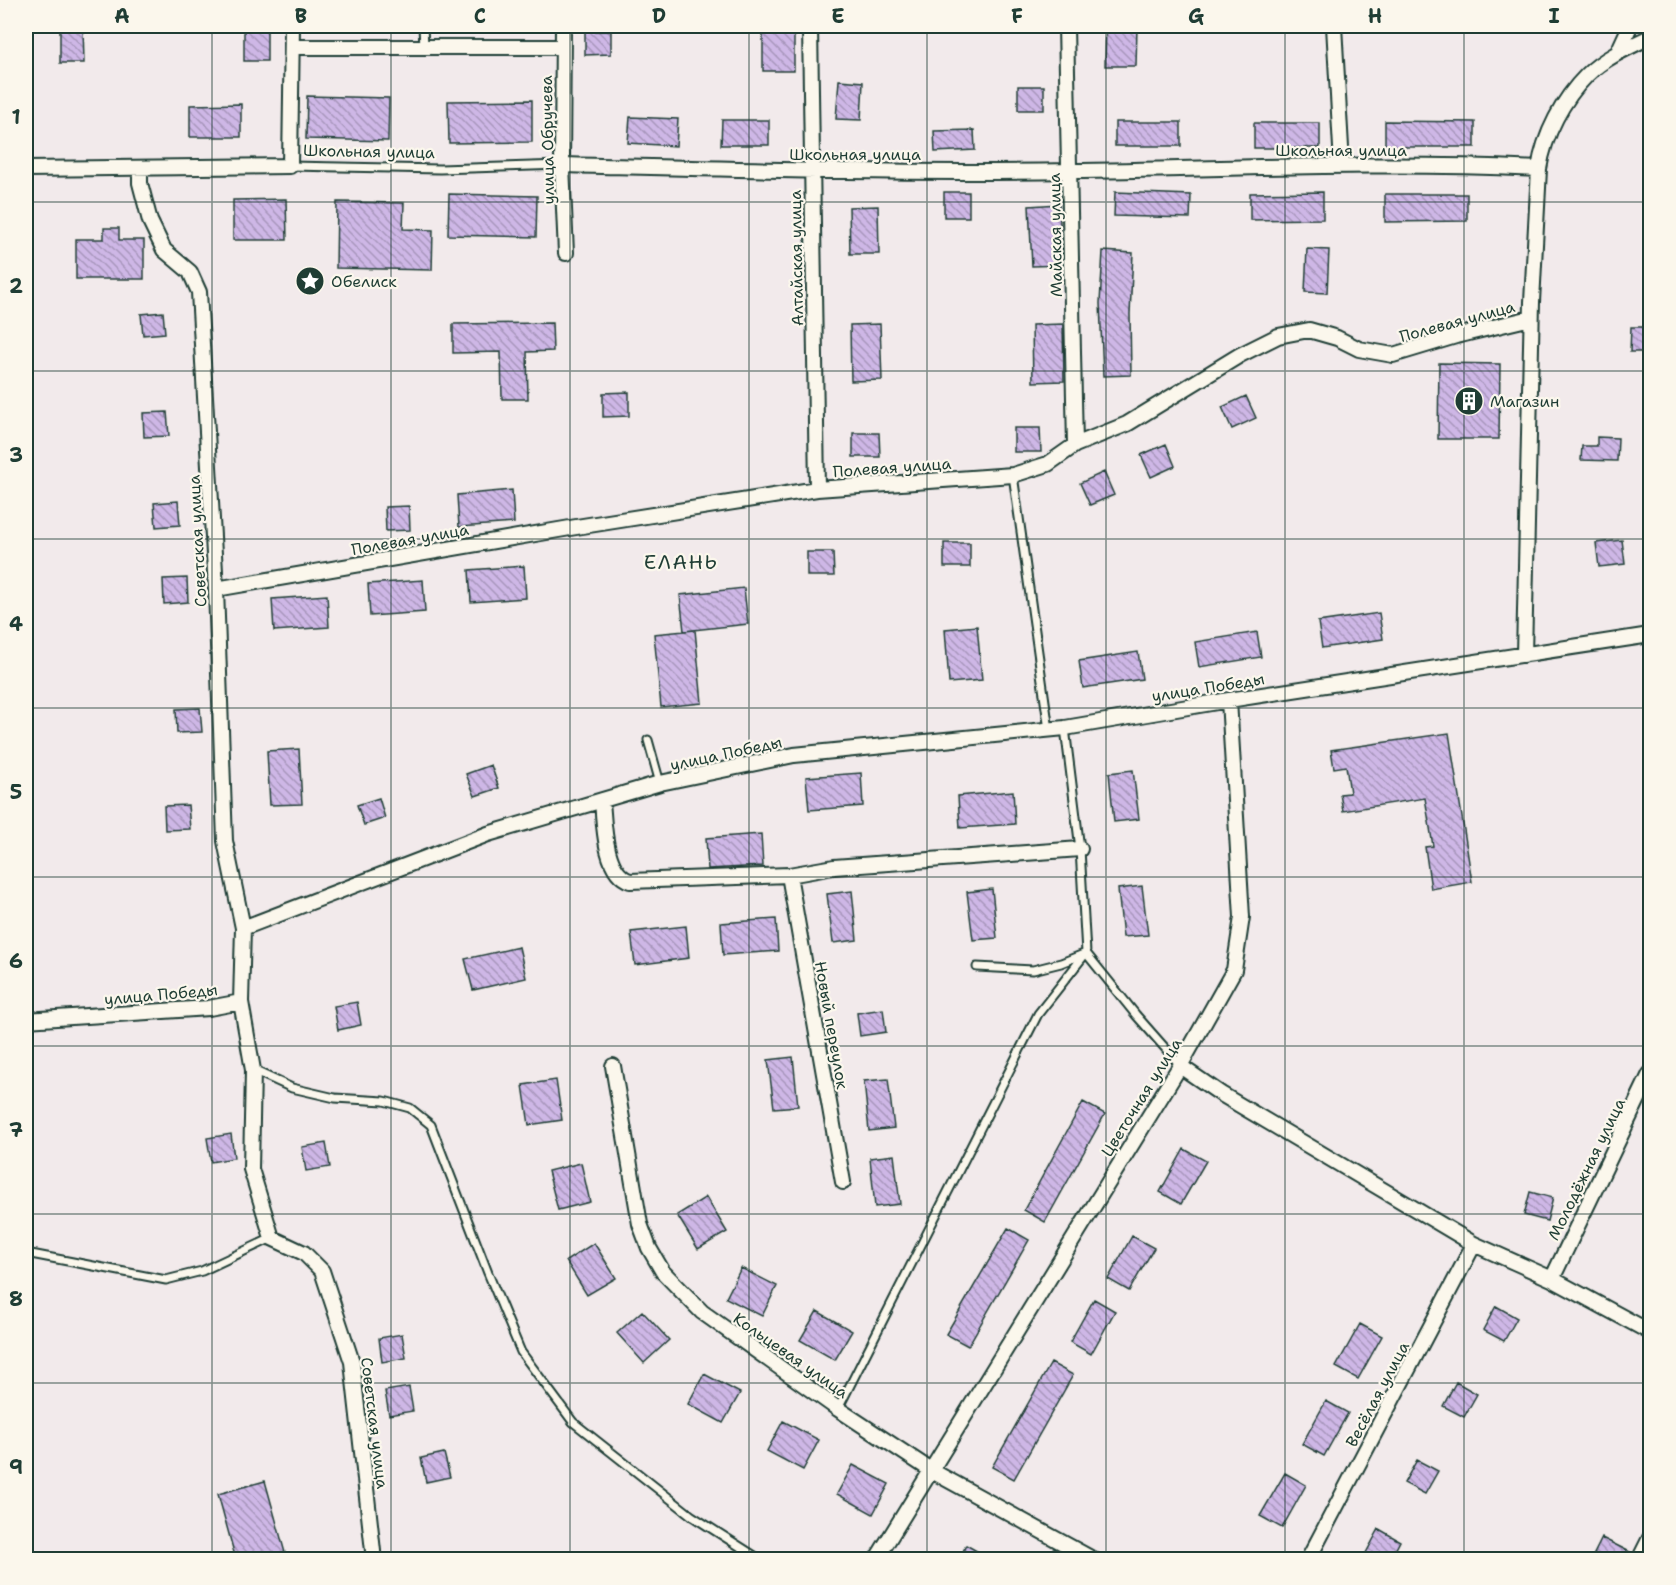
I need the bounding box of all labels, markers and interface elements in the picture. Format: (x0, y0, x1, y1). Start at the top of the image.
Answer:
text: A (114, 3, 130, 29)
text: B (295, 3, 307, 29)
text: C (474, 3, 486, 29)
text: D (652, 3, 666, 29)
text: E (831, 3, 845, 29)
text: F (1011, 3, 1023, 29)
text: G (1188, 3, 1204, 29)
text: H (1368, 3, 1382, 29)
text: I (1548, 3, 1560, 29)
street label: улица Обручева (536, 75, 559, 205)
text: 1 (11, 104, 21, 130)
street label: Школьная улица (303, 140, 435, 163)
street label: Школьная улица (1275, 140, 1407, 161)
street label: Школьная улица (789, 144, 921, 165)
street label: Майская улица (1044, 173, 1067, 297)
street label: Алтайская улица (785, 190, 808, 326)
place icon: Обелиск (294, 265, 326, 297)
place label: Обелиск (331, 271, 397, 292)
text: 2 (9, 273, 23, 299)
street label: Полевая улица (1397, 296, 1517, 347)
building icon: Магазин (1453, 385, 1485, 417)
place label: Магазин (1490, 391, 1559, 412)
text: 3 (9, 442, 23, 468)
street label: Полевая улица (832, 453, 952, 482)
street label: Советская улица (184, 474, 211, 608)
street label: Полевая улица (350, 519, 470, 560)
district label: ЕЛАНЬ (644, 549, 718, 575)
text: 4 (9, 611, 23, 637)
street label: улица Победы (1150, 668, 1266, 707)
street label: улица Победы (668, 731, 784, 776)
text: 5 (10, 779, 22, 805)
text: 6 (9, 948, 23, 974)
street label: Новый переулок (810, 959, 853, 1091)
street label: улица Победы (103, 979, 219, 1010)
street label: Цветочная улица (1096, 1034, 1186, 1161)
street label: Молодёжная улица (1543, 1095, 1630, 1244)
text: 7 (9, 1117, 23, 1143)
text: 8 (9, 1286, 23, 1312)
street label: Кольцевая улица (729, 1308, 852, 1403)
street label: Весёлая улица (1341, 1338, 1414, 1451)
street label: Советская улица (356, 1356, 393, 1490)
text: 9 (9, 1454, 23, 1480)

